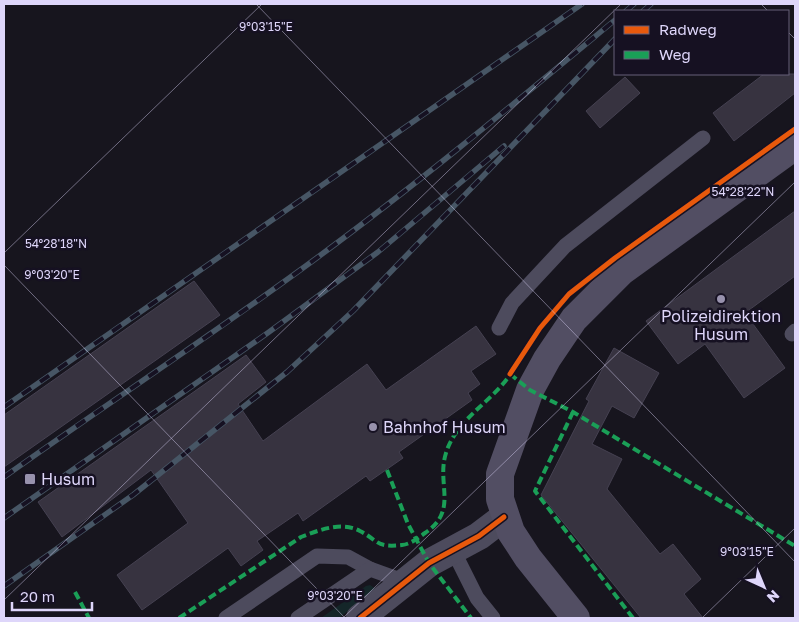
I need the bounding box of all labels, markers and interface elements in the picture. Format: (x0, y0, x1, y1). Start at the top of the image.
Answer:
legend (614, 10, 789, 75)
text: 9°03'15"E (239, 19, 293, 34)
text: Radweg (659, 20, 717, 38)
text: Weg (659, 45, 691, 63)
text: 54°28'22"N (711, 184, 775, 199)
text: 54°28'18"N (25, 236, 87, 251)
text: 9°03'20"E (24, 267, 80, 282)
marker: Polizeidirektion Husum (715, 293, 727, 305)
place label: Polizeidirektion Husum (661, 306, 781, 344)
place label: Bahnhof Husum (383, 417, 506, 437)
marker: Bahnhof Husum (367, 421, 379, 433)
place label: Husum (41, 469, 95, 489)
marker: Husum (23, 472, 37, 486)
text: 9°03'15"E (720, 544, 774, 559)
north arrow (739, 562, 789, 612)
scale bar (12, 580, 92, 612)
text: 20 m (20, 587, 55, 605)
text: N (764, 587, 783, 607)
text: 9°03'20"E (307, 588, 363, 603)

